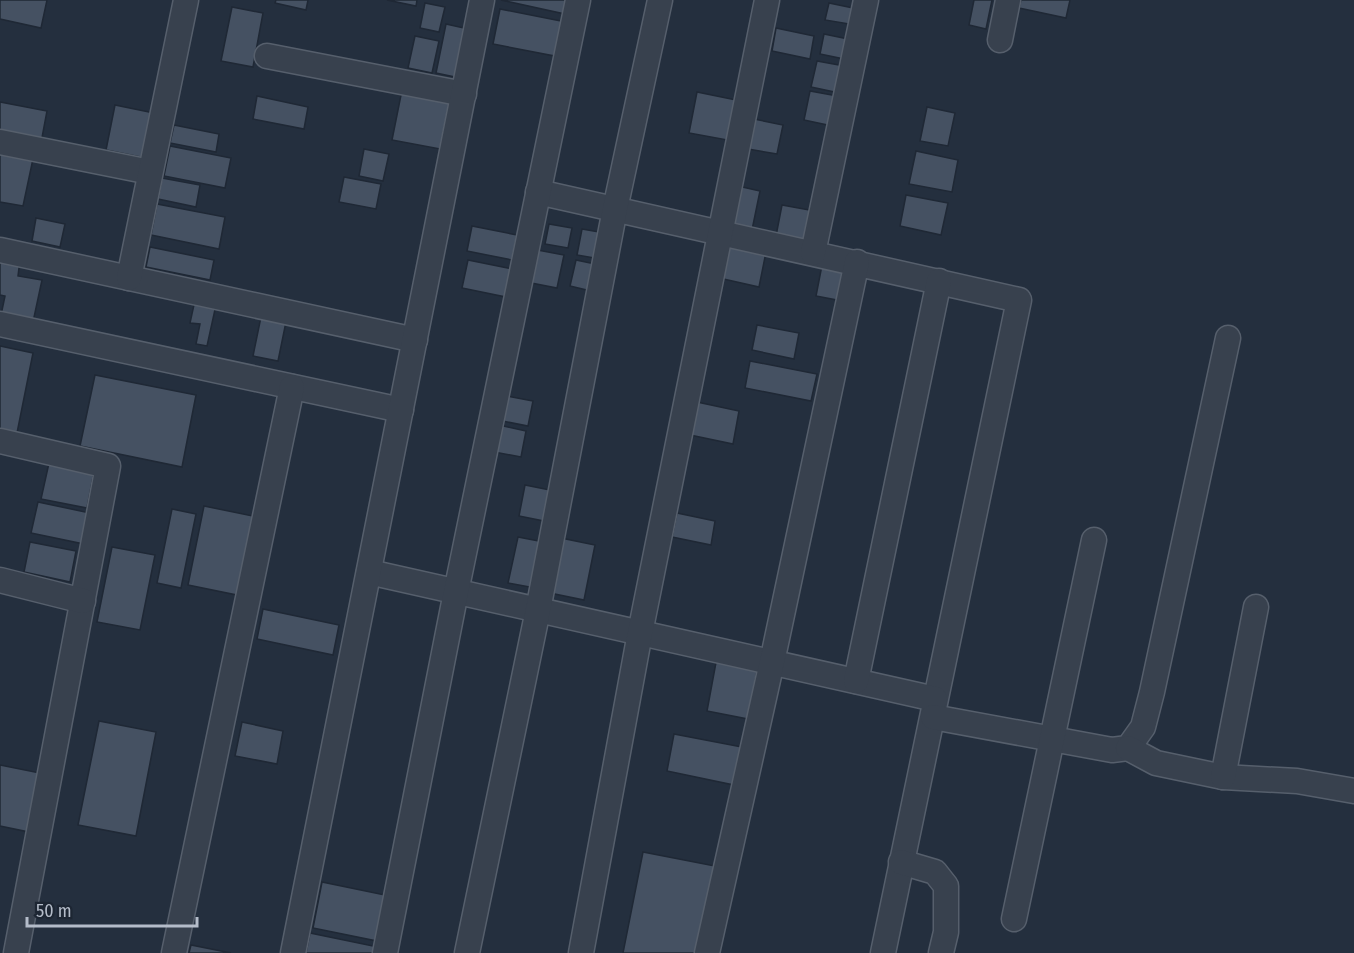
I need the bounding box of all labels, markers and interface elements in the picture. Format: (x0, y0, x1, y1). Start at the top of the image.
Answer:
scale bar (27, 890, 196, 928)
text: 50 m (36, 900, 72, 922)

